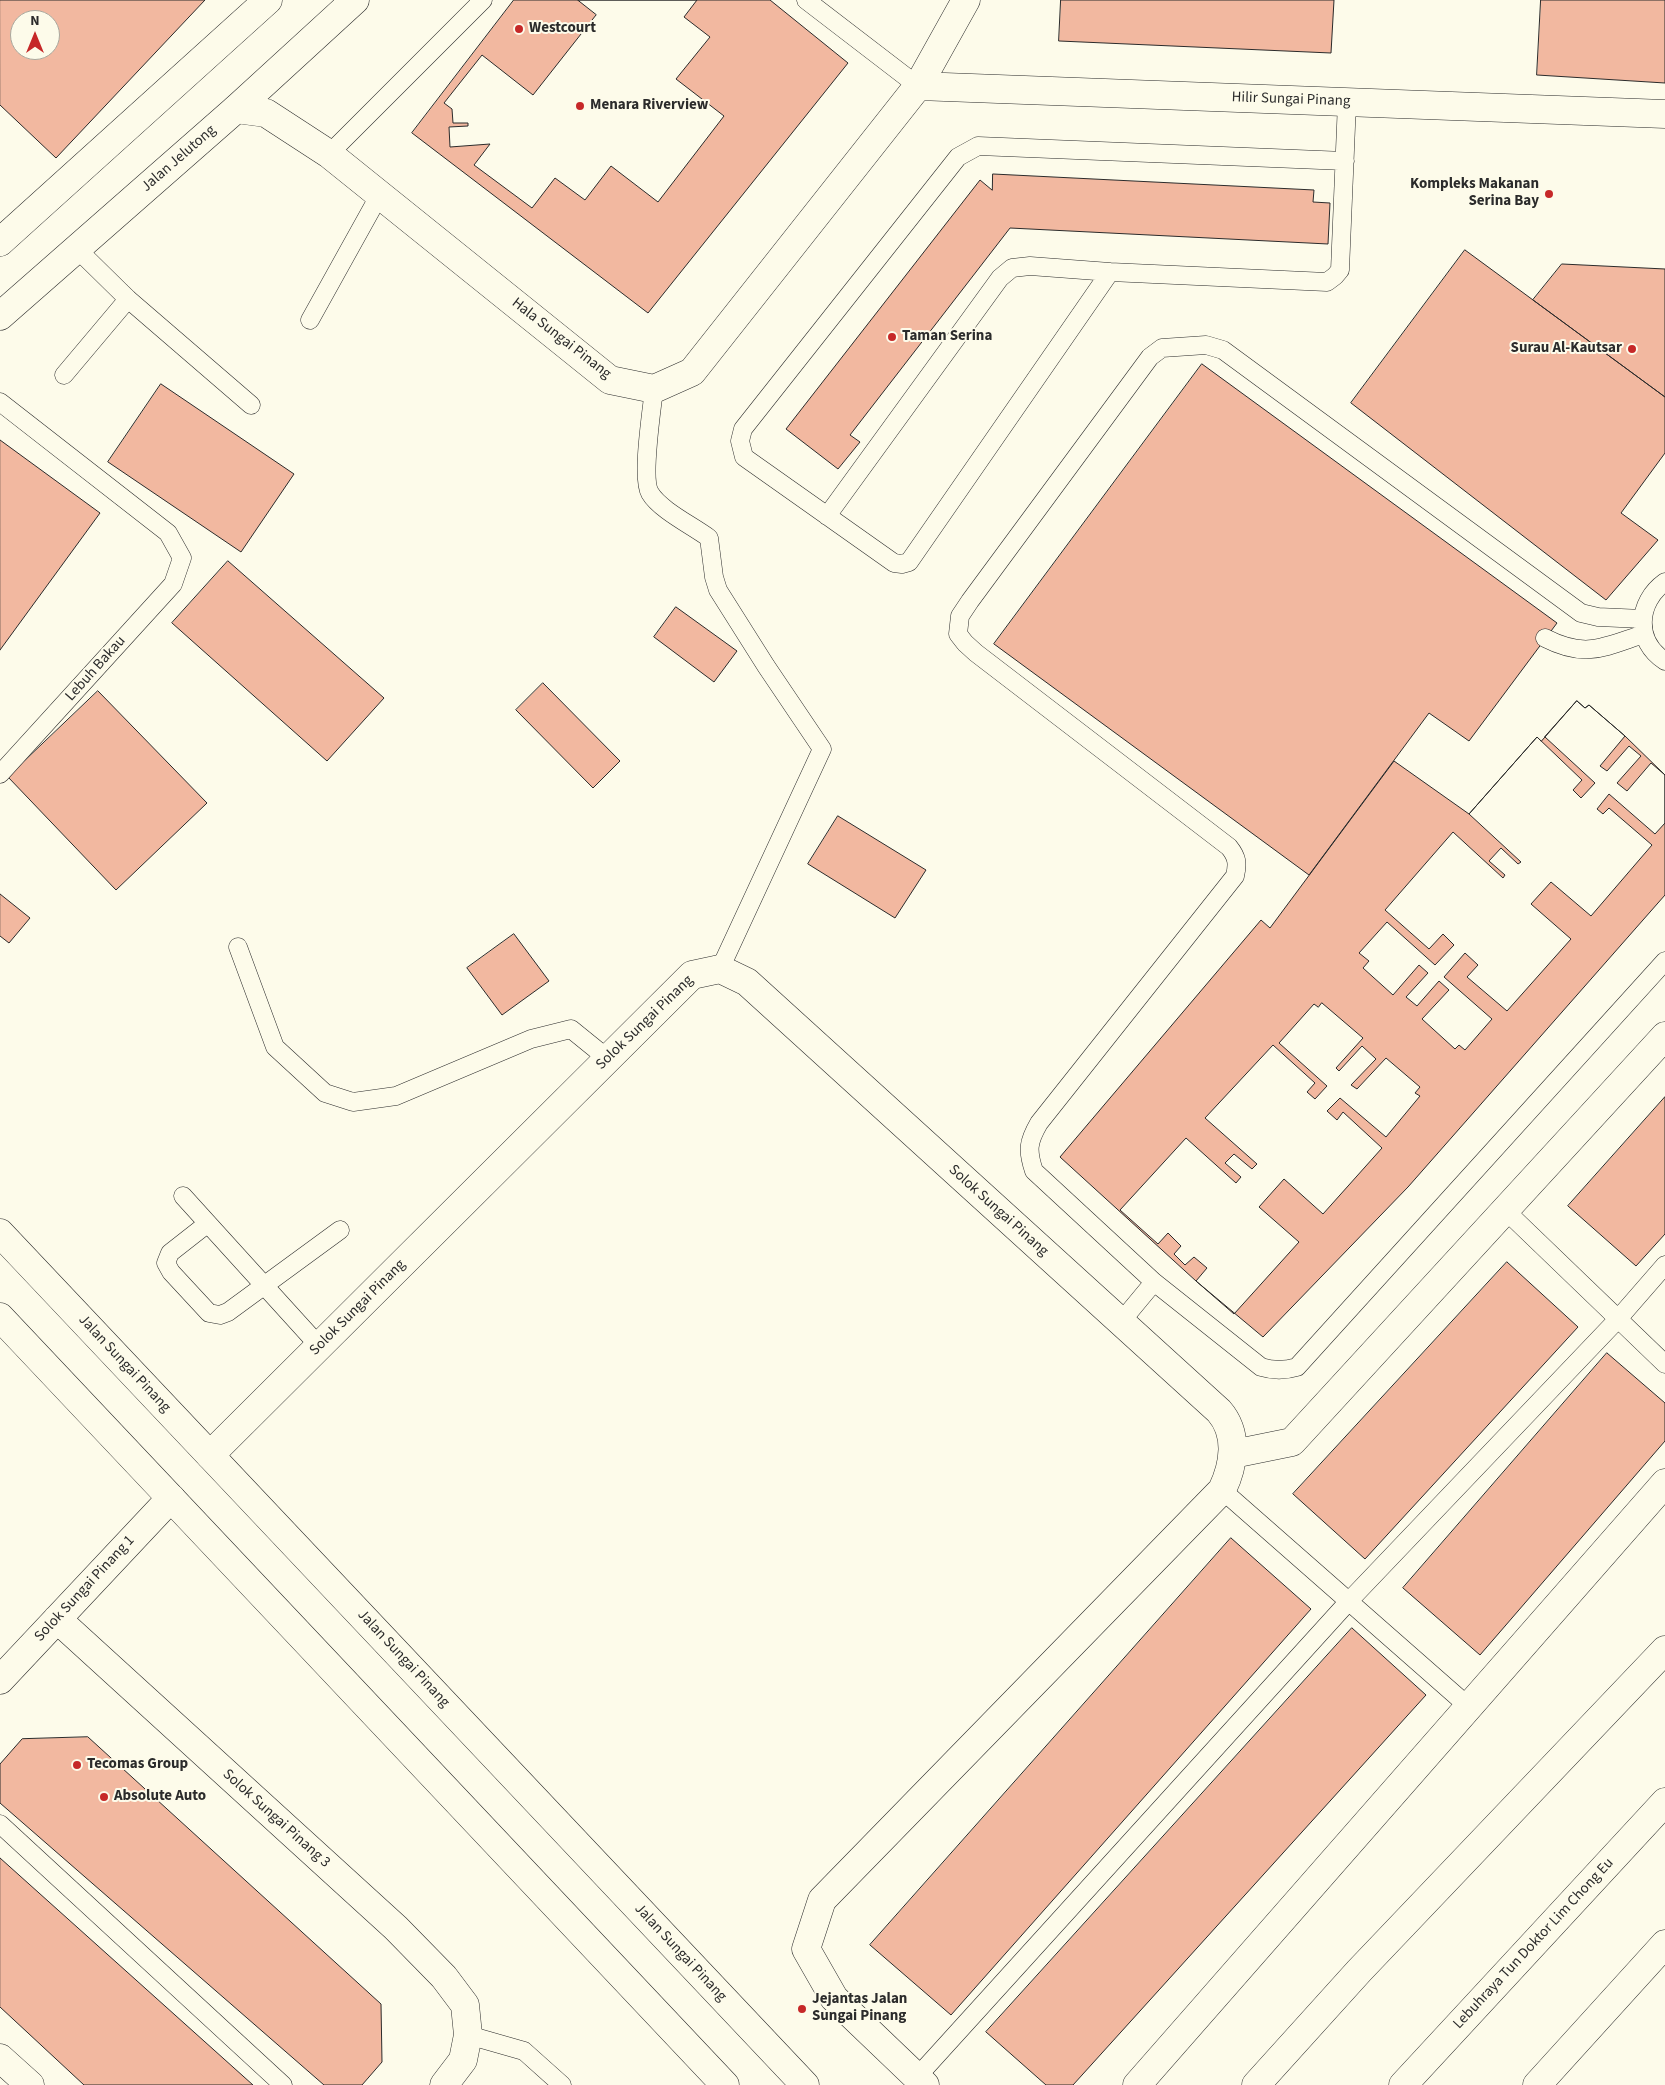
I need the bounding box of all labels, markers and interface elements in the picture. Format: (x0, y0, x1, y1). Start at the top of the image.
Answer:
north arrow (10, 10, 60, 60)
text: N (30, 11, 40, 31)
place label: Westcourt (529, 20, 596, 38)
marker: Westcourt (513, 23, 525, 35)
street label: Hilir Sungai Pinang (1231, 89, 1351, 111)
place label: Menara Riverview (590, 97, 708, 115)
marker: Menara Riverview (574, 100, 586, 112)
street label: Jalan Jelutong (138, 122, 220, 196)
place label: Kompleks Makanan Serina Bay (1410, 176, 1539, 211)
marker: Kompleks Makanan Serina Bay (1543, 188, 1555, 200)
street label: Hala Sungai Pinang (508, 295, 614, 383)
place label: Taman Serina (902, 328, 992, 346)
marker: Taman Serina (886, 331, 898, 343)
place label: Surau Al-Kautsar (1511, 340, 1622, 358)
marker: Surau Al-Kautsar (1626, 343, 1638, 355)
street label: Lebuh Bakau (62, 633, 130, 705)
street label: Solok Sungai Pinang (593, 972, 697, 1074)
street label: Solok Sungai Pinang (944, 1161, 1052, 1261)
street label: Solok Sungai Pinang (306, 1256, 410, 1360)
street label: Jalan Sungai Pinang (74, 1311, 174, 1417)
street label: Solok Sungai Pinang 1 (31, 1532, 139, 1646)
street label: Jalan Sungai Pinang (353, 1606, 453, 1712)
place label: Tecomas Group (87, 1756, 188, 1774)
marker: Tecomas Group (71, 1759, 83, 1771)
street label: Solok Sungai Pinang 3 (218, 1766, 334, 1872)
place label: Absolute Auto (114, 1788, 206, 1806)
marker: Absolute Auto (98, 1791, 110, 1803)
street label: Lebuhraya Tun Doktor Lim Chong Eu (1450, 1855, 1618, 2033)
street label: Jalan Sungai Pinang (630, 1900, 730, 2006)
place label: Jejantas Jalan Sungai Pinang (812, 1991, 907, 2026)
marker: Jejantas Jalan Sungai Pinang (796, 2003, 808, 2015)

